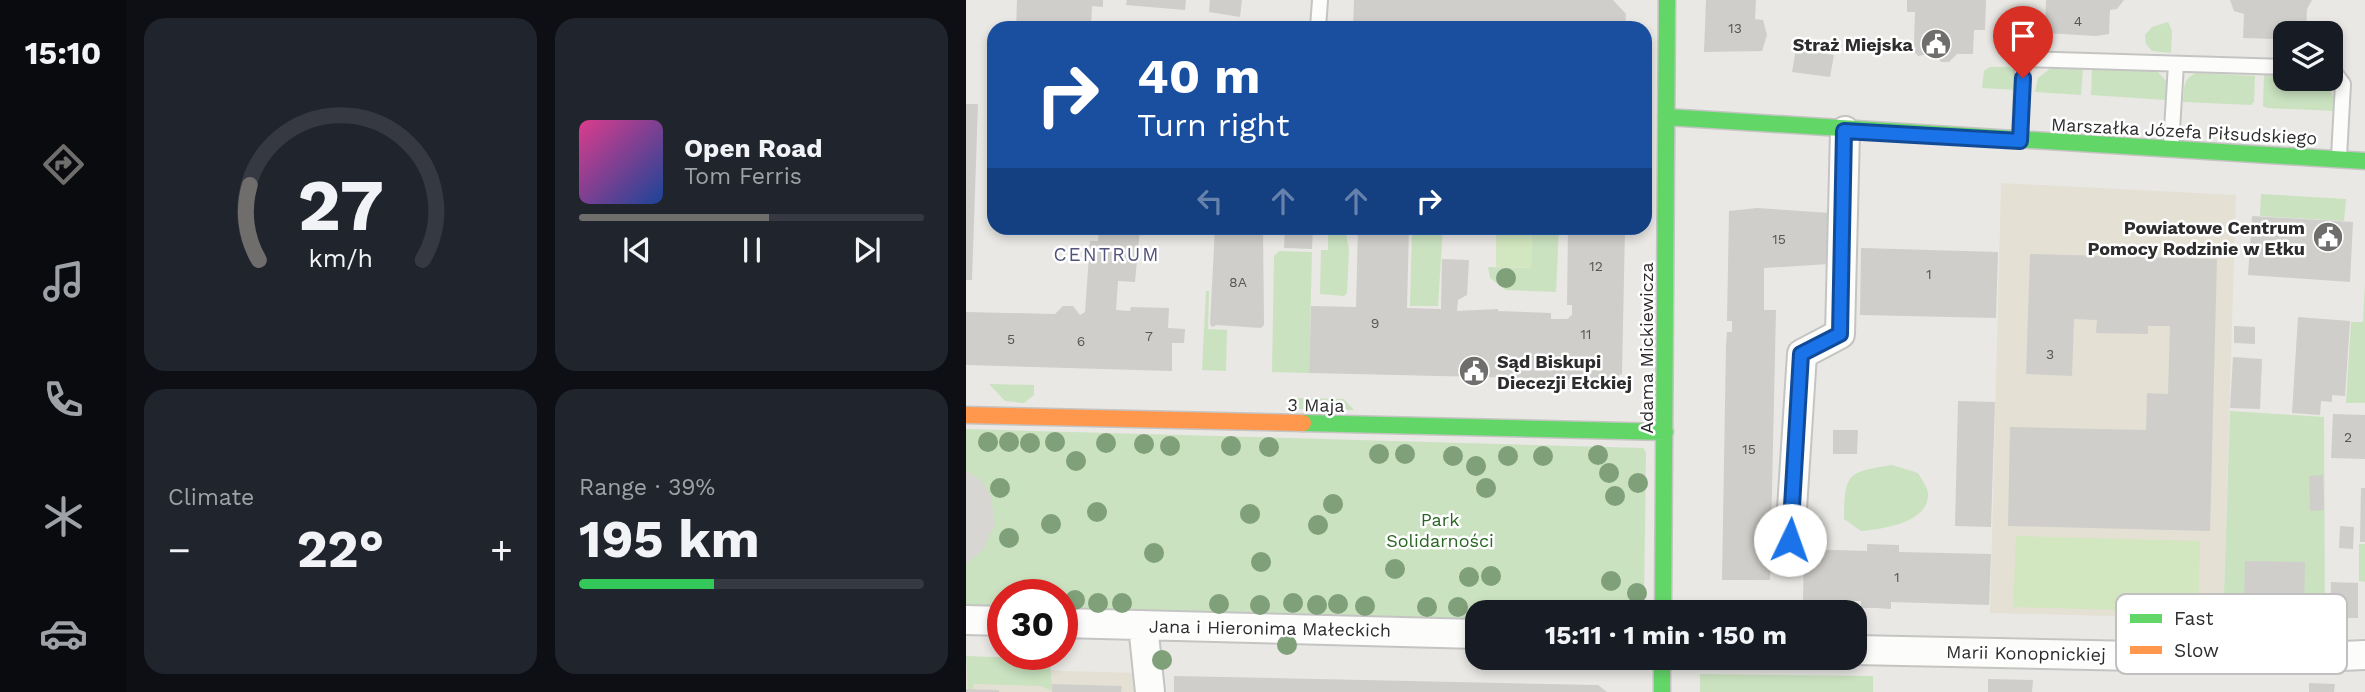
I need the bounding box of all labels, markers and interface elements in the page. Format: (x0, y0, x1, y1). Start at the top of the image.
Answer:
pin (1993, 6, 2053, 78)
house number: 4 (2074, 13, 2082, 29)
icon: arrive (2004, 17, 2042, 55)
house number: 13 (1728, 20, 1742, 36)
map controls (2273, 21, 2343, 91)
button: layers (2273, 21, 2343, 91)
public building icon: Straż Miejska (1919, 27, 1953, 61)
text: 15:10 (25, 34, 101, 72)
place label: Straż Miejska (1793, 34, 1914, 55)
text: 40 m (1137, 47, 1260, 105)
icon: right (1022, 49, 1113, 140)
text: Turn right (1137, 106, 1289, 144)
street label: Marszałka Józefa Piłsudskiego (2050, 114, 2318, 148)
text: Open Road (684, 133, 822, 163)
icon: directions (39, 140, 88, 189)
text: 27 (297, 163, 384, 249)
text: Tom Ferris (684, 163, 802, 190)
icon: left (1191, 182, 1229, 220)
icon: ahead (1264, 182, 1302, 220)
icon: ahead (1337, 182, 1375, 220)
icon: right (1410, 182, 1448, 220)
place label: Powiatowe Centrum Pomocy Rodzinie w Ełku (2088, 217, 2305, 259)
public building icon: Powiatowe Centrum Pomocy Rodzinie w Ełku (2311, 220, 2345, 254)
icon: previous (618, 231, 656, 269)
icon: pause (733, 231, 771, 269)
icon: next (848, 231, 886, 269)
house number: 15 (1772, 231, 1786, 247)
district label: CENTRUM (1054, 243, 1160, 266)
text: km/h (308, 244, 373, 273)
icon: music (39, 257, 88, 306)
house number: 12 (1589, 258, 1603, 274)
street label: Adama Mickiewicza (1636, 262, 1657, 434)
house number: 1 (1926, 266, 1932, 282)
house number: 8A (1229, 274, 1247, 290)
house number: 9 (1371, 315, 1379, 331)
house number: 11 (1581, 326, 1591, 342)
house number: 7 (1145, 328, 1153, 344)
house number: 5 (1007, 331, 1015, 347)
house number: 6 (1077, 333, 1085, 349)
house number: 3 (2046, 346, 2054, 362)
place label: Sąd Biskupi Diecezji Ełckiej (1497, 351, 1632, 393)
public building icon: Sąd Biskupi Diecezji Ełckiej (1457, 354, 1491, 388)
icon: phone (39, 375, 88, 424)
street label: 3 Maja (1287, 394, 1345, 416)
house number: 2 (2344, 429, 2352, 445)
house number: 15 (1742, 441, 1756, 457)
text: Range · 39% (579, 474, 715, 501)
text: Climate (168, 484, 254, 511)
icon: climate (39, 492, 88, 541)
position arrow (1753, 503, 1827, 577)
text: 195 km (579, 509, 760, 570)
park label: Park Solidarności (1386, 509, 1494, 551)
text: 22° (297, 519, 384, 580)
text: − (168, 528, 191, 572)
text: + (490, 528, 513, 572)
house number: 1 (1894, 569, 1900, 585)
speed limit sign: 30 (987, 579, 1078, 670)
legend (2116, 594, 2347, 674)
text: Fast (2174, 607, 2213, 630)
icon: car (39, 609, 88, 658)
street label: Jana i Hieronima Małeckich (1149, 615, 1391, 641)
text: 15:11 · 1 min · 150 m (1545, 620, 1787, 650)
text: Slow (2174, 639, 2219, 662)
street label: Marii Konopnickiej (1946, 641, 2106, 665)

